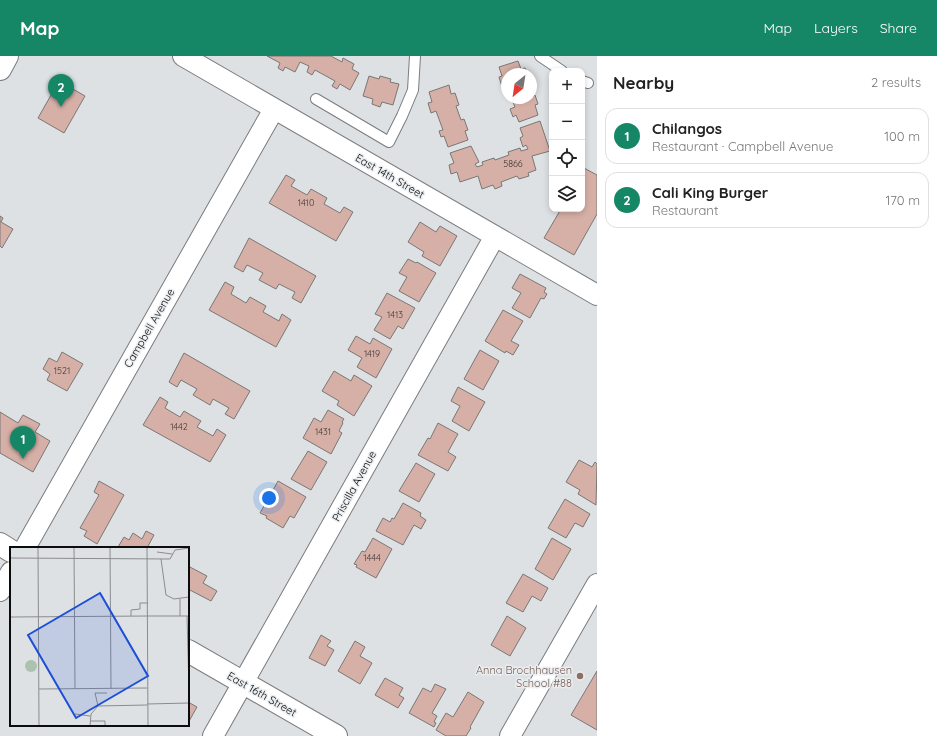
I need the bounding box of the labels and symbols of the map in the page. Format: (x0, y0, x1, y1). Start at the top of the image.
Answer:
north arrow (501, 68, 537, 104)
pin: 2 (48, 74, 74, 107)
street label: East 14th Street (353, 151, 427, 202)
house number: 5866 (503, 158, 523, 169)
house number: 1410 (298, 197, 314, 208)
street label: Campbell Avenue (121, 286, 177, 370)
house number: 1413 (387, 309, 403, 320)
house number: 1419 (364, 348, 380, 359)
house number: 1521 (54, 365, 70, 376)
house number: 1442 (170, 421, 188, 432)
pin: 1 (10, 426, 36, 459)
house number: 1431 (315, 426, 331, 437)
street label: Priscilla Avenue (329, 448, 379, 524)
your location (259, 488, 279, 508)
inset map (10, 547, 189, 726)
house number: 1444 (363, 552, 381, 563)
place label: Anna Brochhausen School #88 (476, 663, 572, 690)
street label: East 16th Street (225, 668, 299, 720)
marker: Anna Brochhausen School #88 (575, 671, 585, 681)

